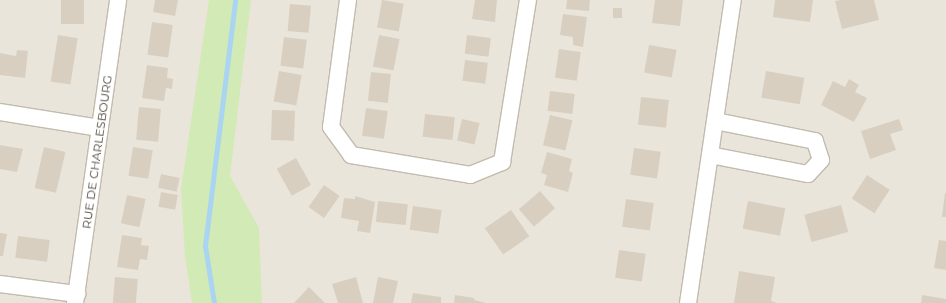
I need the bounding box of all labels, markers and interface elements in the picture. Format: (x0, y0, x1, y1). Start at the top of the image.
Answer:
street label: RUE DE CHARLESBOURG (79, 74, 115, 230)

